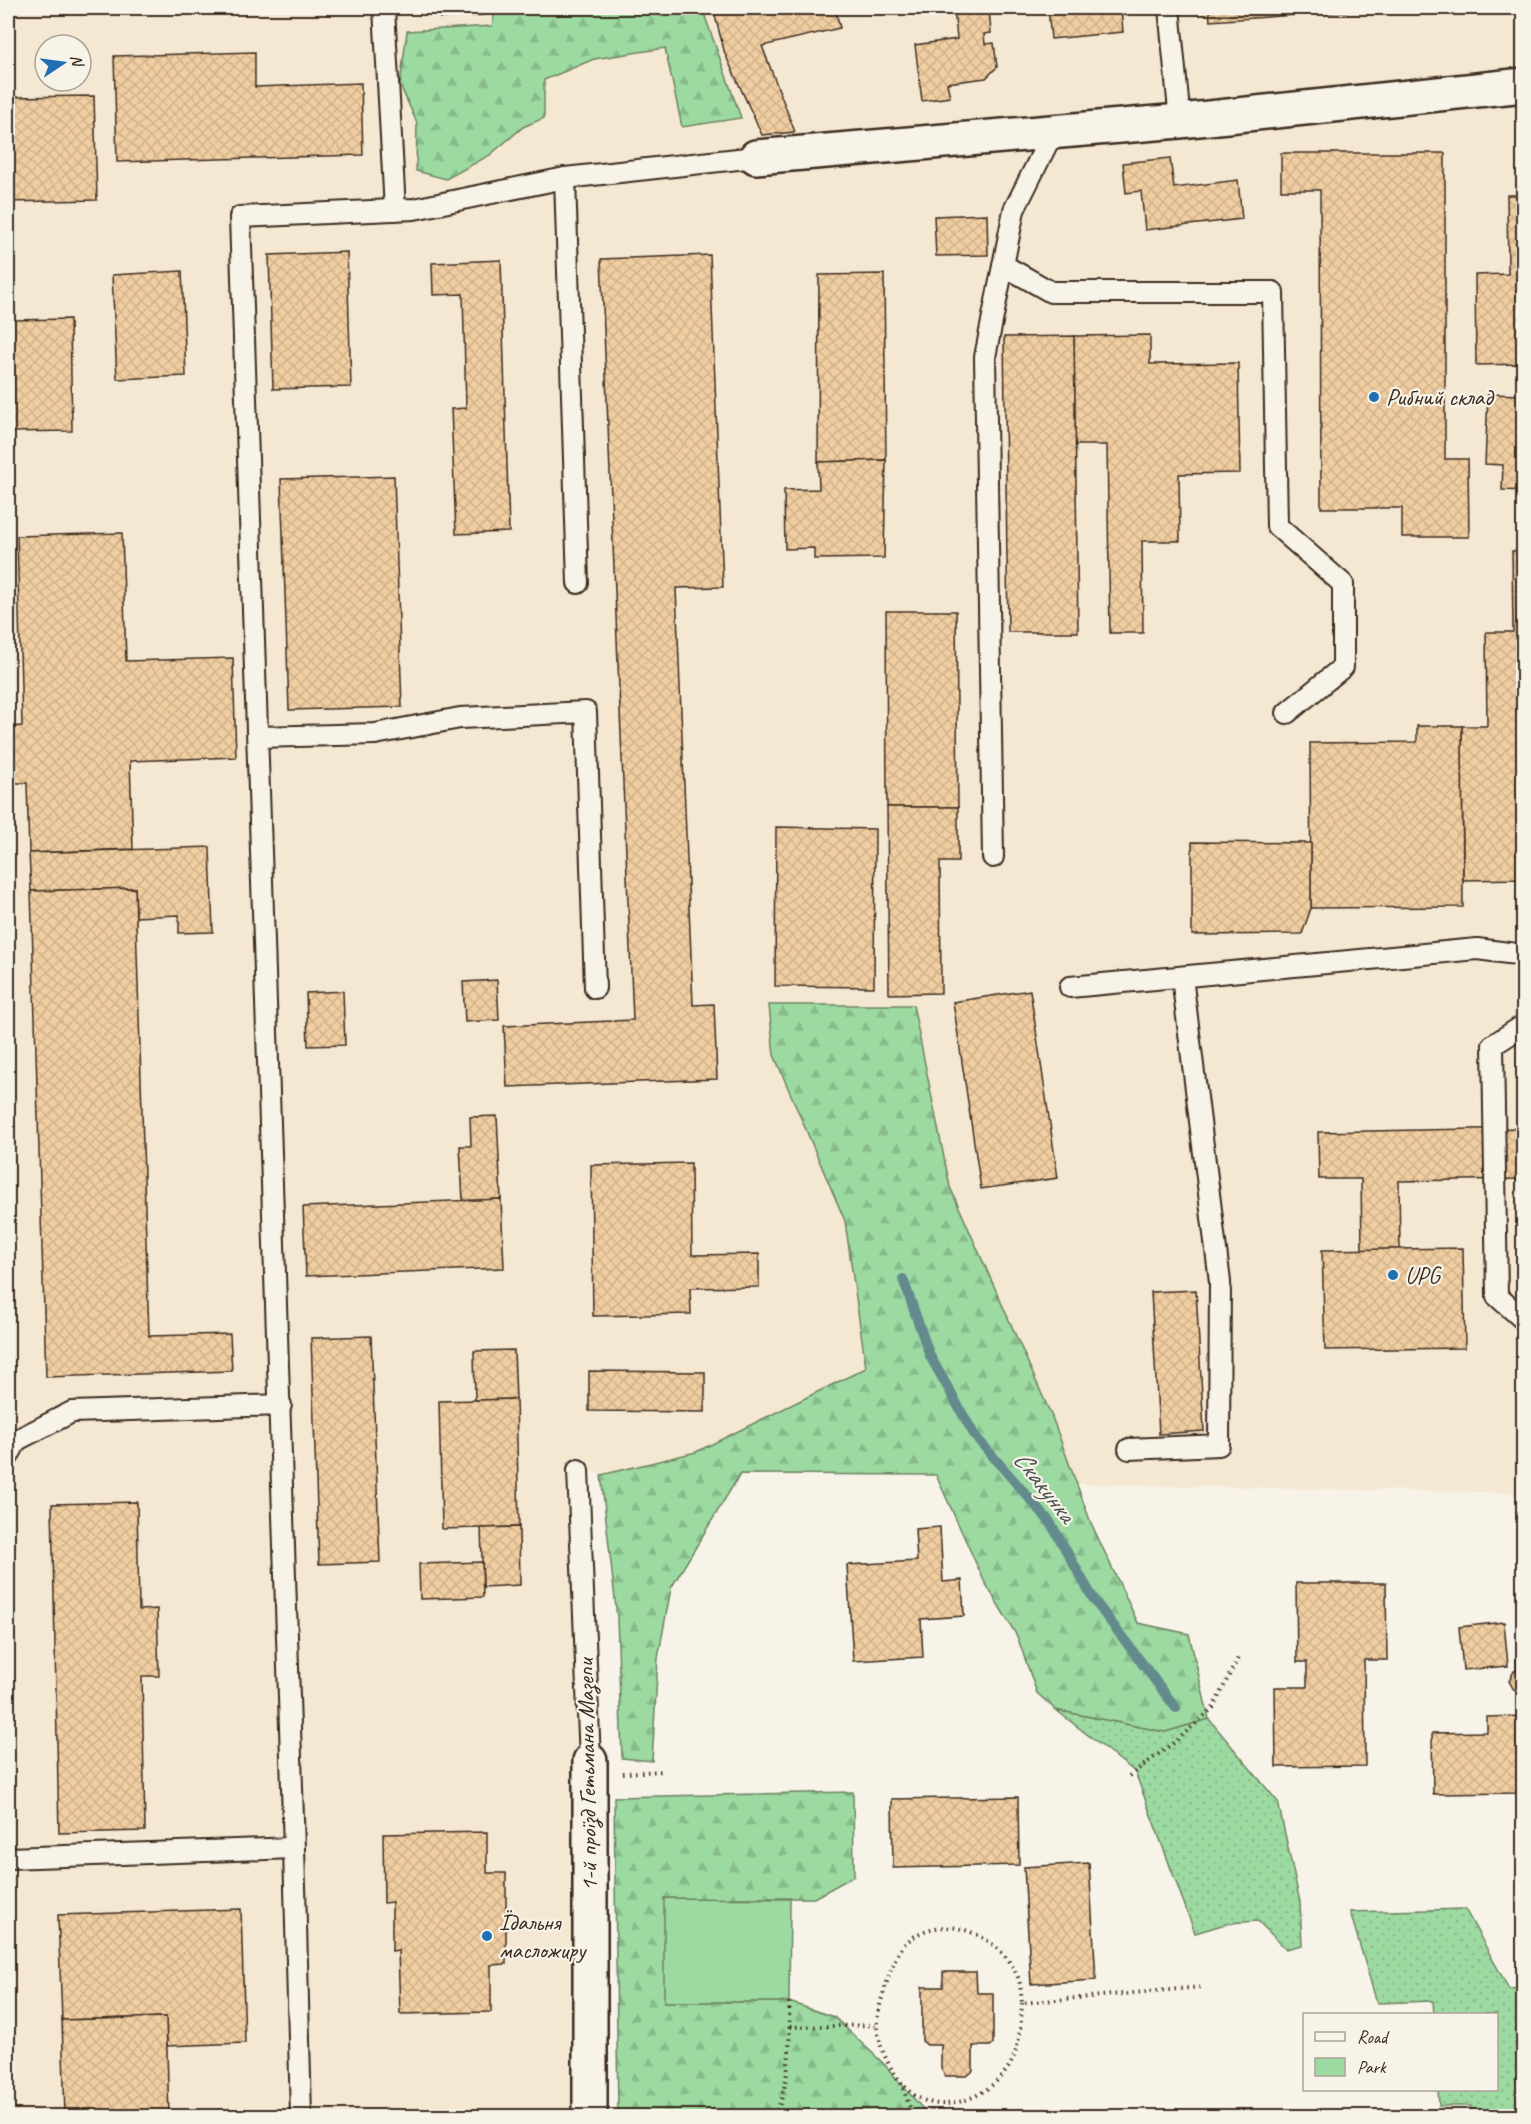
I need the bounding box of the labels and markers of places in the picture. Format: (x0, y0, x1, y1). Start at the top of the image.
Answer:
place label: Рибний склад (1386, 382, 1495, 412)
marker: Рибний склад (1367, 390, 1381, 404)
place label: UPG (1405, 1260, 1442, 1290)
marker: UPG (1386, 1268, 1400, 1282)
place label: Їдальня масложиру (499, 1907, 587, 1965)
marker: Їдальня масложиру (480, 1929, 494, 1943)

